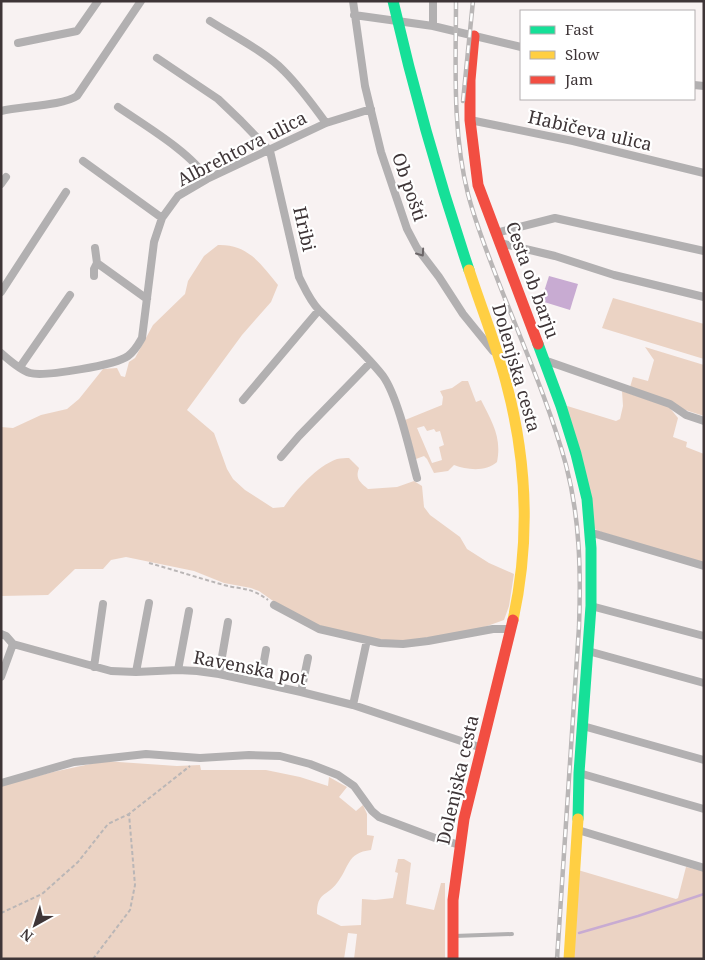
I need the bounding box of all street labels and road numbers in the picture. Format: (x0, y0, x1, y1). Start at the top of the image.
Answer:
street label: Habičeva ulica (526, 104, 655, 156)
street label: Albrehtova ulica (173, 105, 311, 191)
street label: Ob pošti (387, 149, 433, 224)
street label: Hribi (288, 204, 322, 254)
street label: Cesta ob barju (501, 218, 565, 342)
street label: Dolenjska cesta (487, 301, 547, 435)
street label: Ravenska pot (192, 644, 309, 690)
street label: Dolenjska cesta (430, 713, 484, 847)

